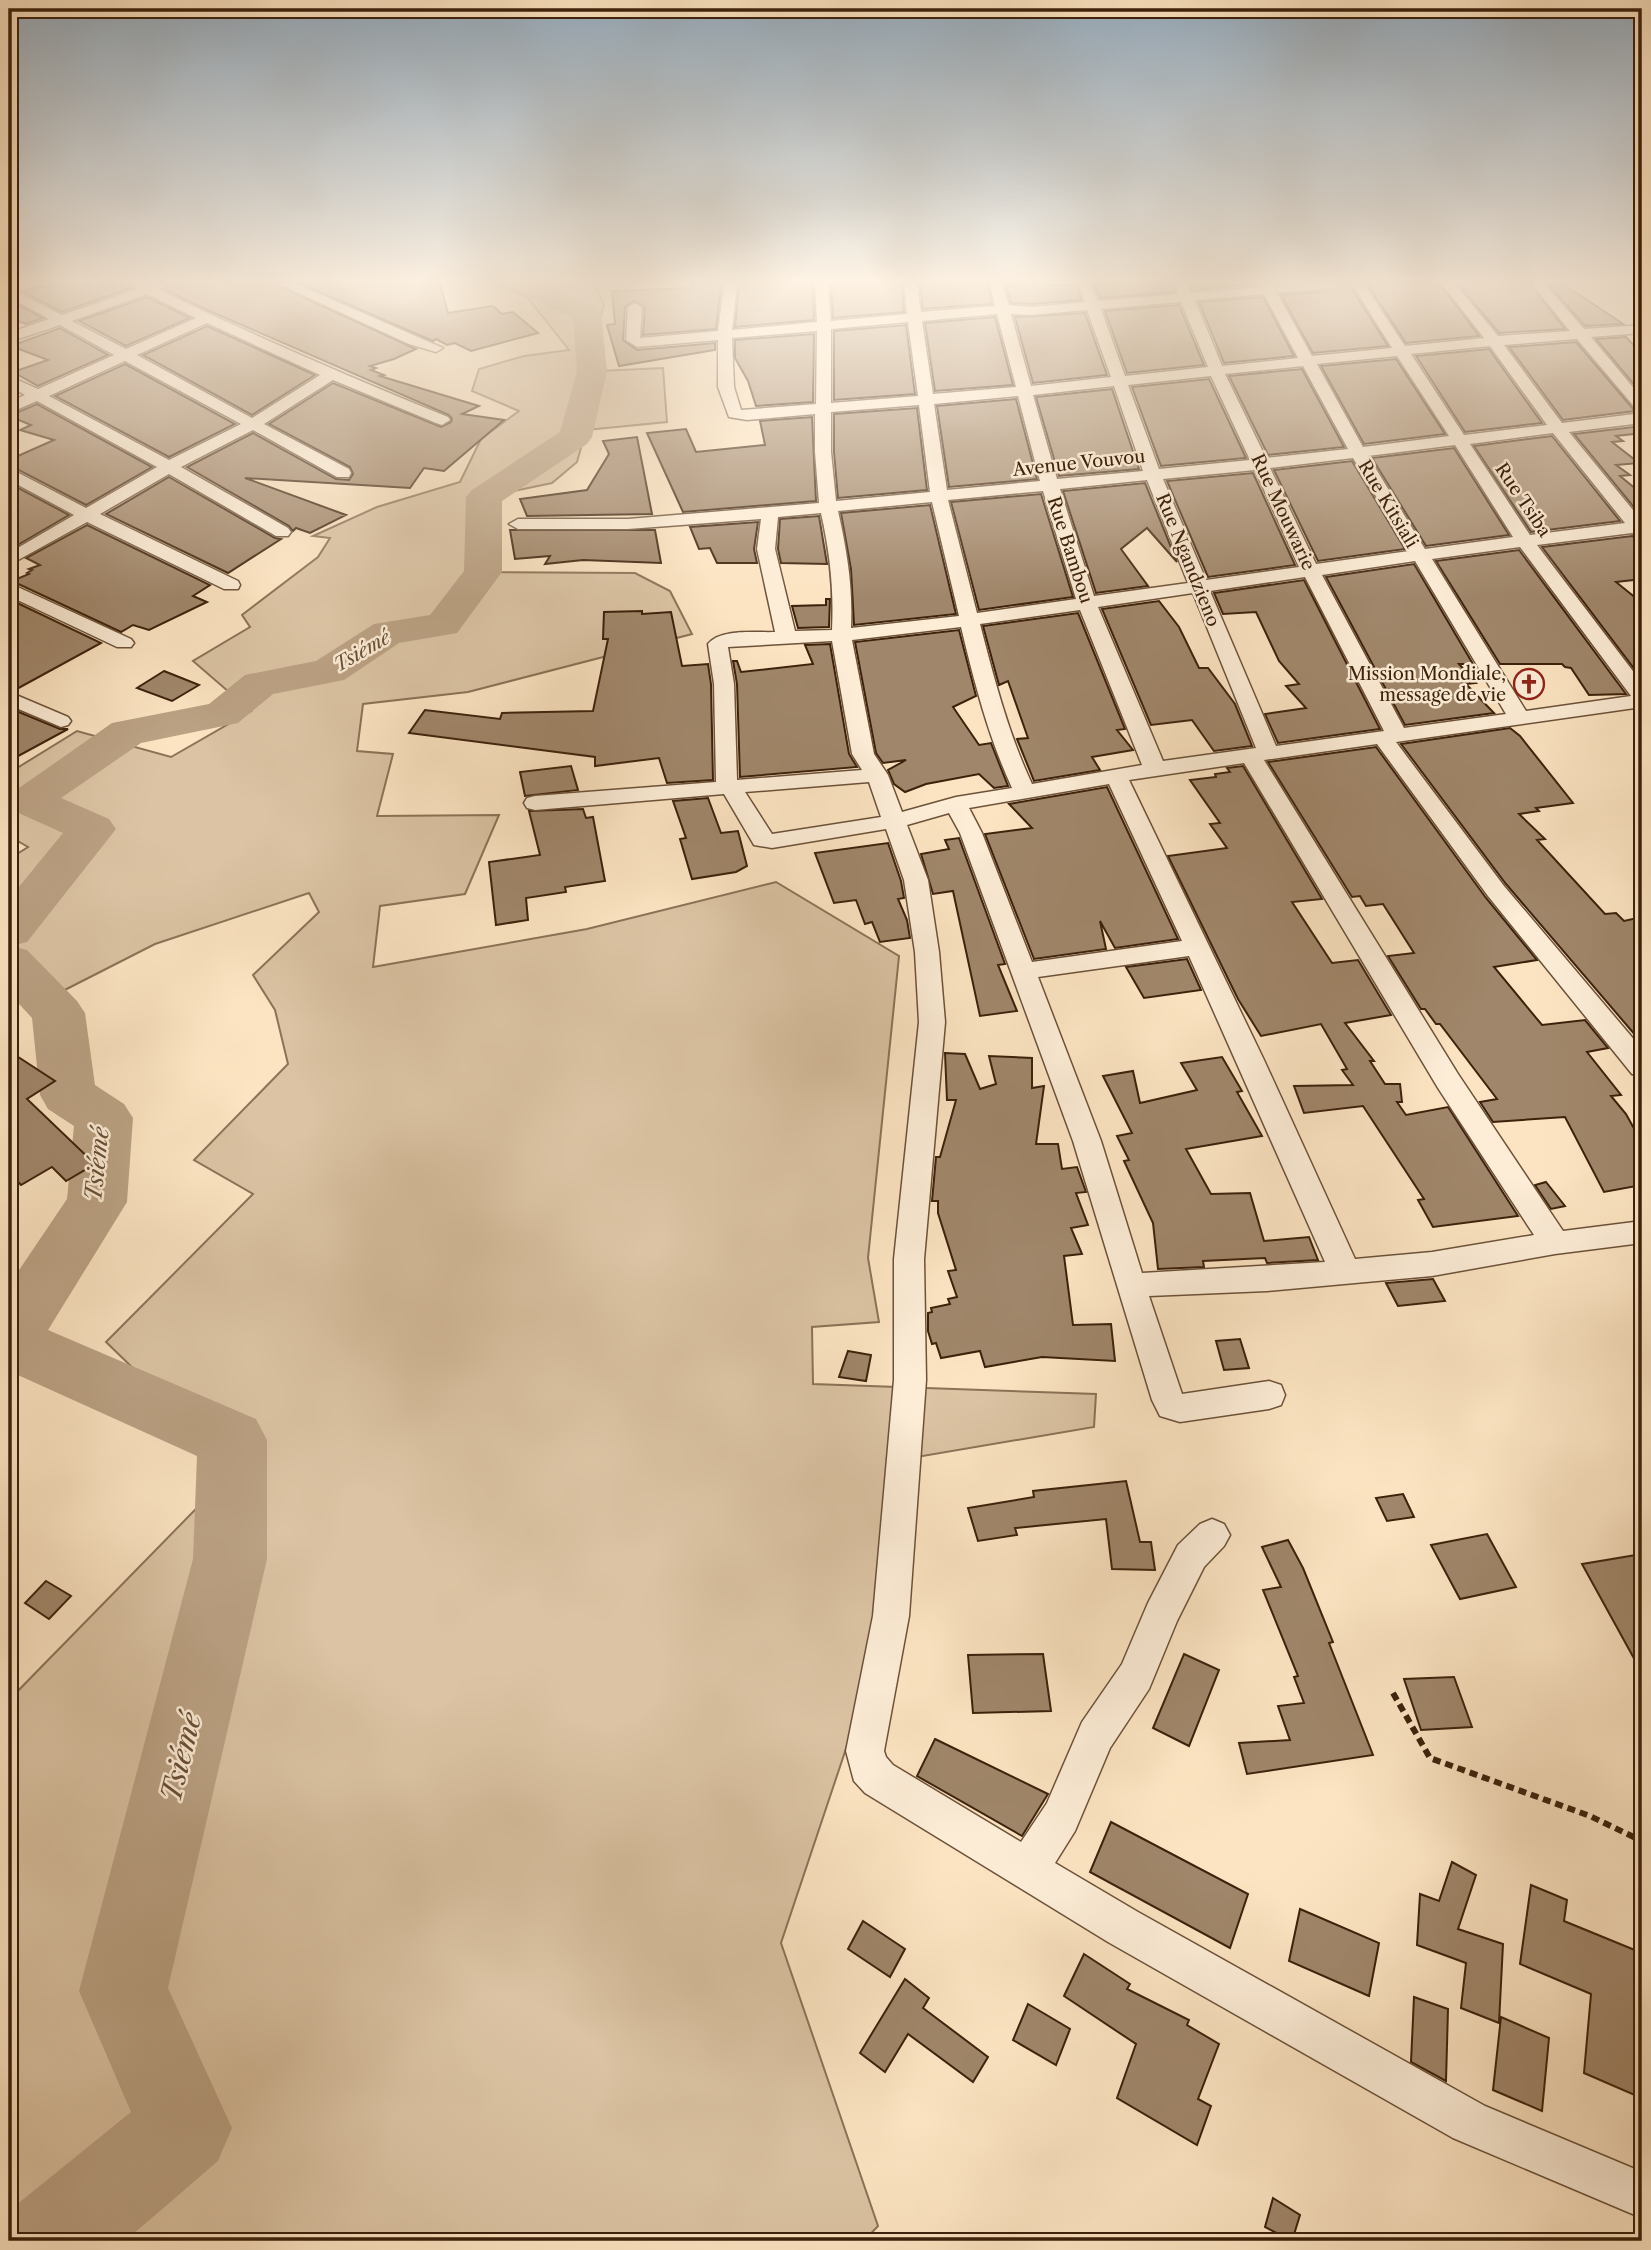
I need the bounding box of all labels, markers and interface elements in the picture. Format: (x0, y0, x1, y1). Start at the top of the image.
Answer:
street label: Avenue Vouvou (1011, 445, 1146, 481)
street label: Rue Mouwarie (1246, 450, 1320, 574)
street label: Rue Kitsiali (1353, 456, 1423, 552)
street label: Rue Tsiba (1490, 459, 1556, 542)
street label: Rue Ngandzieno (1151, 490, 1225, 630)
street label: Rue Bambou (1042, 494, 1098, 606)
water label: Tsiémé (330, 625, 396, 676)
place label: Mission Mondiale, message de vie (1348, 663, 1506, 706)
church icon: Mission Mondiale, message de vie (1512, 667, 1546, 701)
water label: Tsiémé (79, 1124, 115, 1202)
water label: Tsiémé (154, 1707, 209, 1805)

